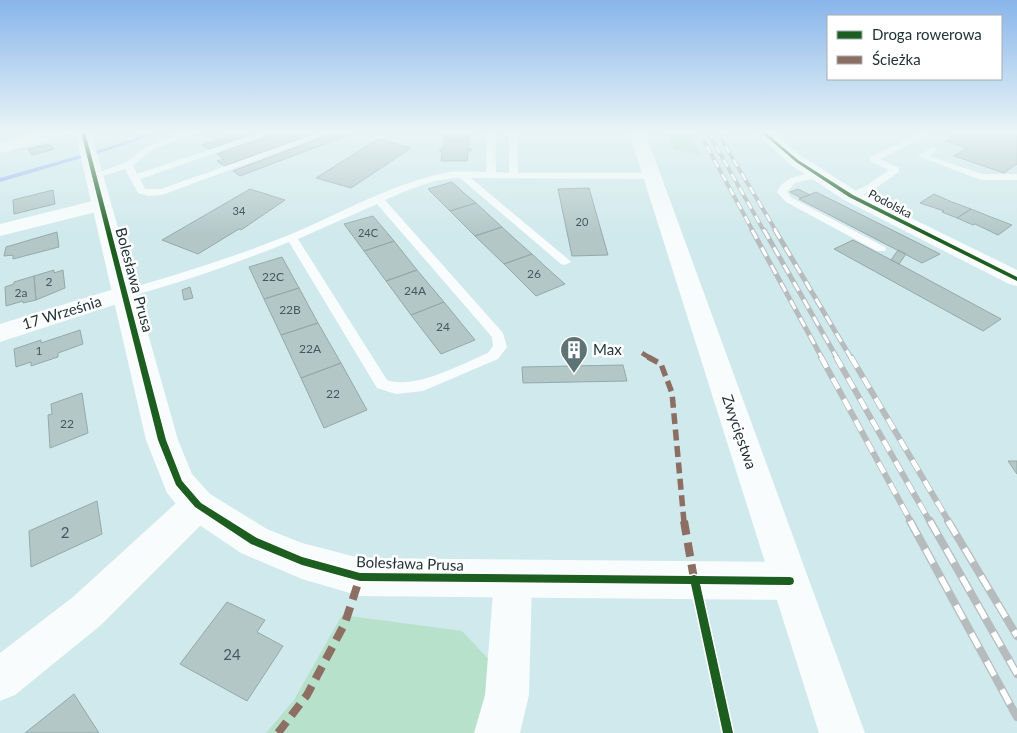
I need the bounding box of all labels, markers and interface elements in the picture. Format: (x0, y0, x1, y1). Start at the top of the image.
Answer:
legend (827, 15, 1002, 80)
text: Droga rowerowa (872, 25, 982, 43)
text: Ścieżka (872, 50, 921, 68)
street label: Podolska (866, 186, 915, 221)
house number: 34 (233, 204, 246, 217)
house number: 20 (576, 215, 589, 228)
street label: Bolesława Prusa (112, 225, 158, 334)
house number: 24C (358, 226, 379, 239)
house number: 26 (527, 266, 541, 281)
house number: 22C (262, 269, 284, 284)
house number: 2 (46, 274, 53, 289)
house number: 24A (404, 283, 427, 298)
house number: 2a (15, 285, 27, 300)
street label: 17 Września (20, 291, 103, 333)
house number: 22B (279, 302, 301, 317)
house number: 24 (436, 319, 450, 334)
building icon: Max (559, 335, 589, 374)
place label: Max (593, 340, 622, 358)
house number: 22A (299, 341, 322, 356)
house number: 1 (36, 343, 43, 358)
house number: 22 (326, 386, 340, 401)
street label: Zwycięstwa (719, 392, 761, 471)
house number: 22 (60, 416, 74, 431)
house number: 2 (61, 523, 69, 541)
street label: Bolesława Prusa (356, 552, 464, 574)
house number: 24 (223, 645, 241, 663)

